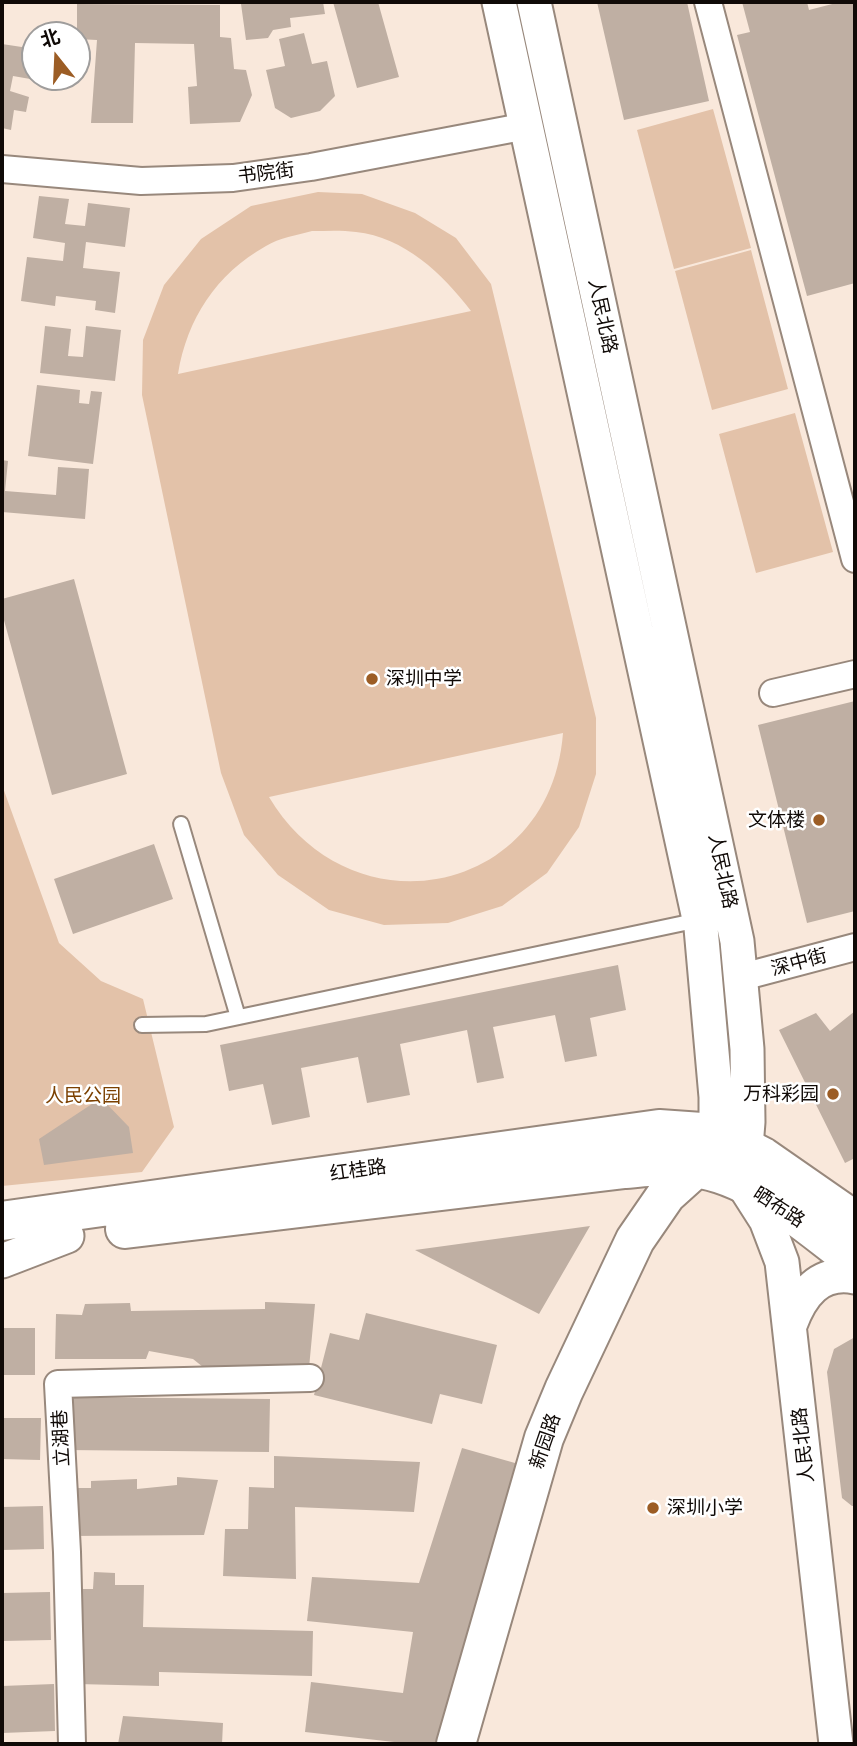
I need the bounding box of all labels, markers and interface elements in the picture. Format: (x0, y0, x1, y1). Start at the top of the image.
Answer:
north arrow (21, 21, 91, 91)
text: 北 (37, 24, 63, 51)
street label: 书院街 (236, 158, 296, 188)
street label: 人民北路 (584, 276, 622, 356)
place label: 深圳中学 (386, 668, 462, 690)
marker: 深圳中学 (364, 671, 380, 687)
place label: 文体楼 (748, 809, 805, 831)
marker: 文体楼 (811, 812, 827, 828)
street label: 人民北路 (704, 831, 742, 911)
street label: 深中街 (769, 944, 829, 980)
place label: 万科彩园 (743, 1083, 819, 1105)
park label: 人民公园 (45, 1085, 121, 1107)
marker: 万科彩园 (825, 1086, 841, 1102)
street label: 红桂路 (328, 1155, 388, 1185)
street label: 晒布路 (749, 1182, 809, 1232)
street label: 人民北路 (788, 1406, 818, 1484)
street label: 立湖巷 (48, 1409, 74, 1467)
street label: 新园路 (525, 1410, 565, 1472)
place label: 深圳小学 (667, 1497, 743, 1519)
marker: 深圳小学 (645, 1500, 661, 1516)

